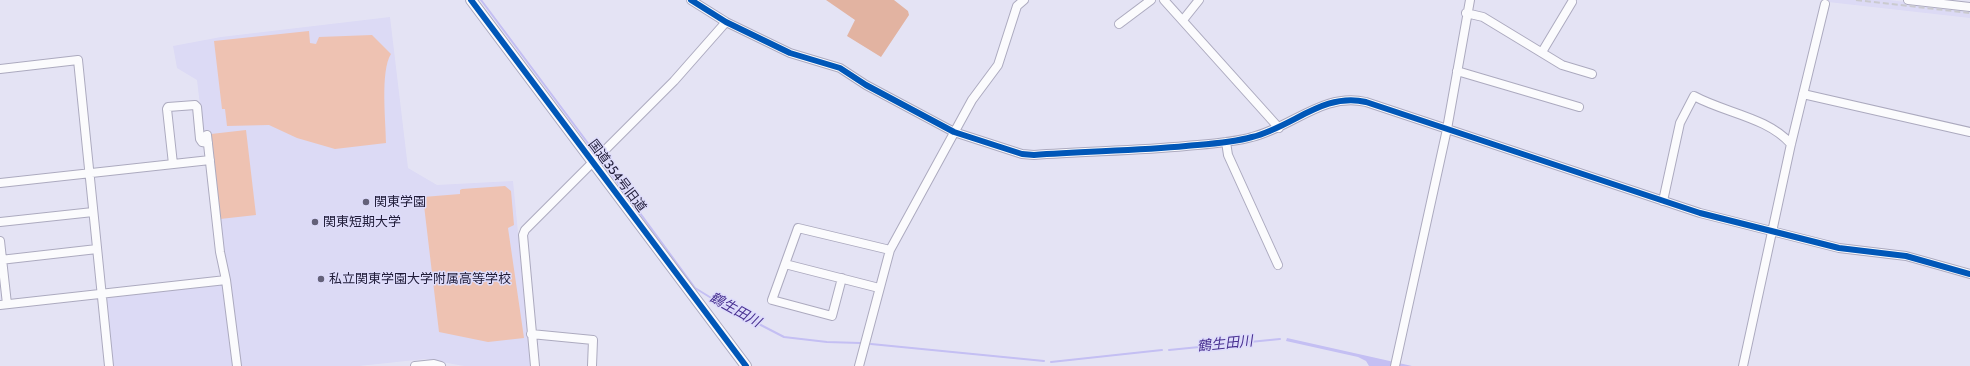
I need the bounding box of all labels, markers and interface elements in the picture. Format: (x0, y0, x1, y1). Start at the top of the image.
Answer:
street label: 国道354号旧道 (585, 137, 649, 215)
place label: 関東学園 (374, 194, 426, 210)
marker: 関東学園 (361, 197, 371, 207)
place label: 関東短期大学 (323, 214, 401, 230)
marker: 関東短期大学 (310, 217, 320, 227)
place label: 私立関東学園大学附属高等学校 (329, 271, 511, 287)
marker: 私立関東学園大学附属高等学校 (316, 274, 326, 284)
water label: 鶴生田川 (706, 289, 764, 331)
water label: 鶴生田川 (1196, 333, 1254, 355)

